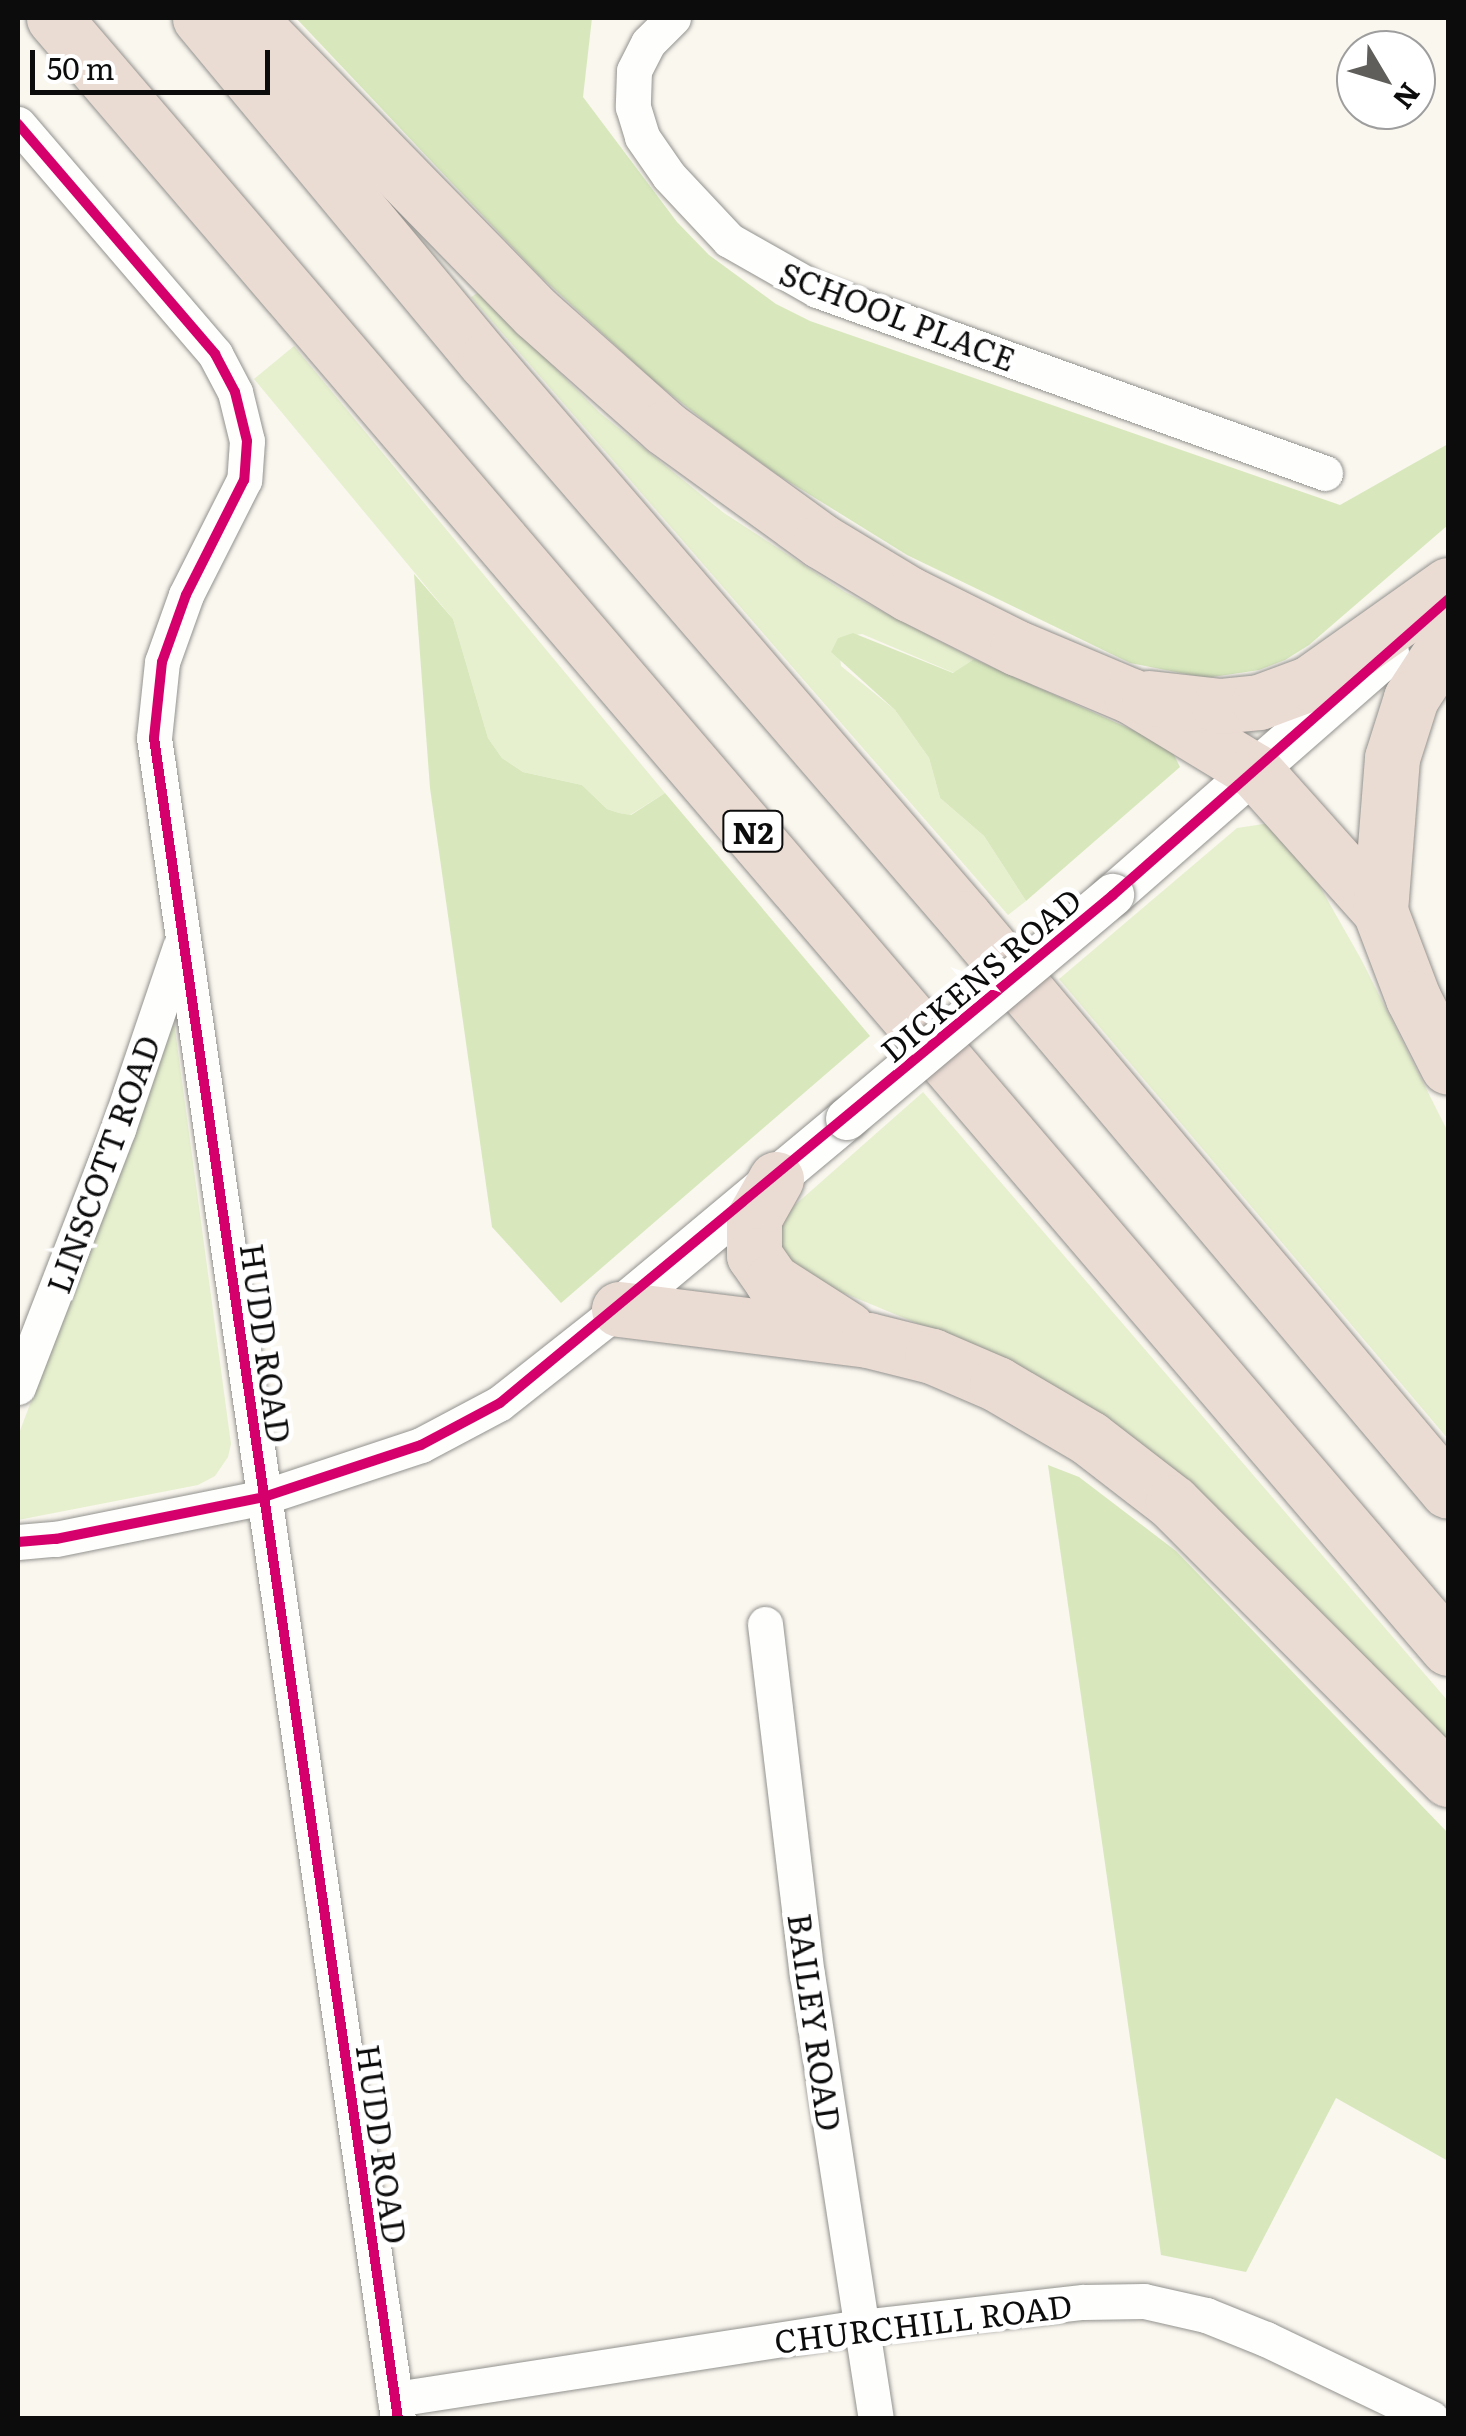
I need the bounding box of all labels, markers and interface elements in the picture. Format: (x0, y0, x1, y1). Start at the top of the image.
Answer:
scale bar (35, 30, 275, 92)
north arrow (1336, 30, 1436, 130)
text: 50 m (47, 45, 115, 89)
text: N (1384, 75, 1432, 119)
street label: SCHOOL PLACE (775, 252, 1021, 378)
road number: N2 (720, 806, 786, 856)
street label: DICKENS ROAD (872, 879, 1088, 1069)
street label: LINSCOTT ROAD (38, 1030, 166, 1298)
street label: HUDD ROAD (234, 1241, 300, 1445)
street label: BAILEY ROAD (782, 1911, 850, 2133)
street label: HUDD ROAD (350, 2042, 416, 2246)
street label: CHURCHILL ROAD (772, 2285, 1074, 2359)

